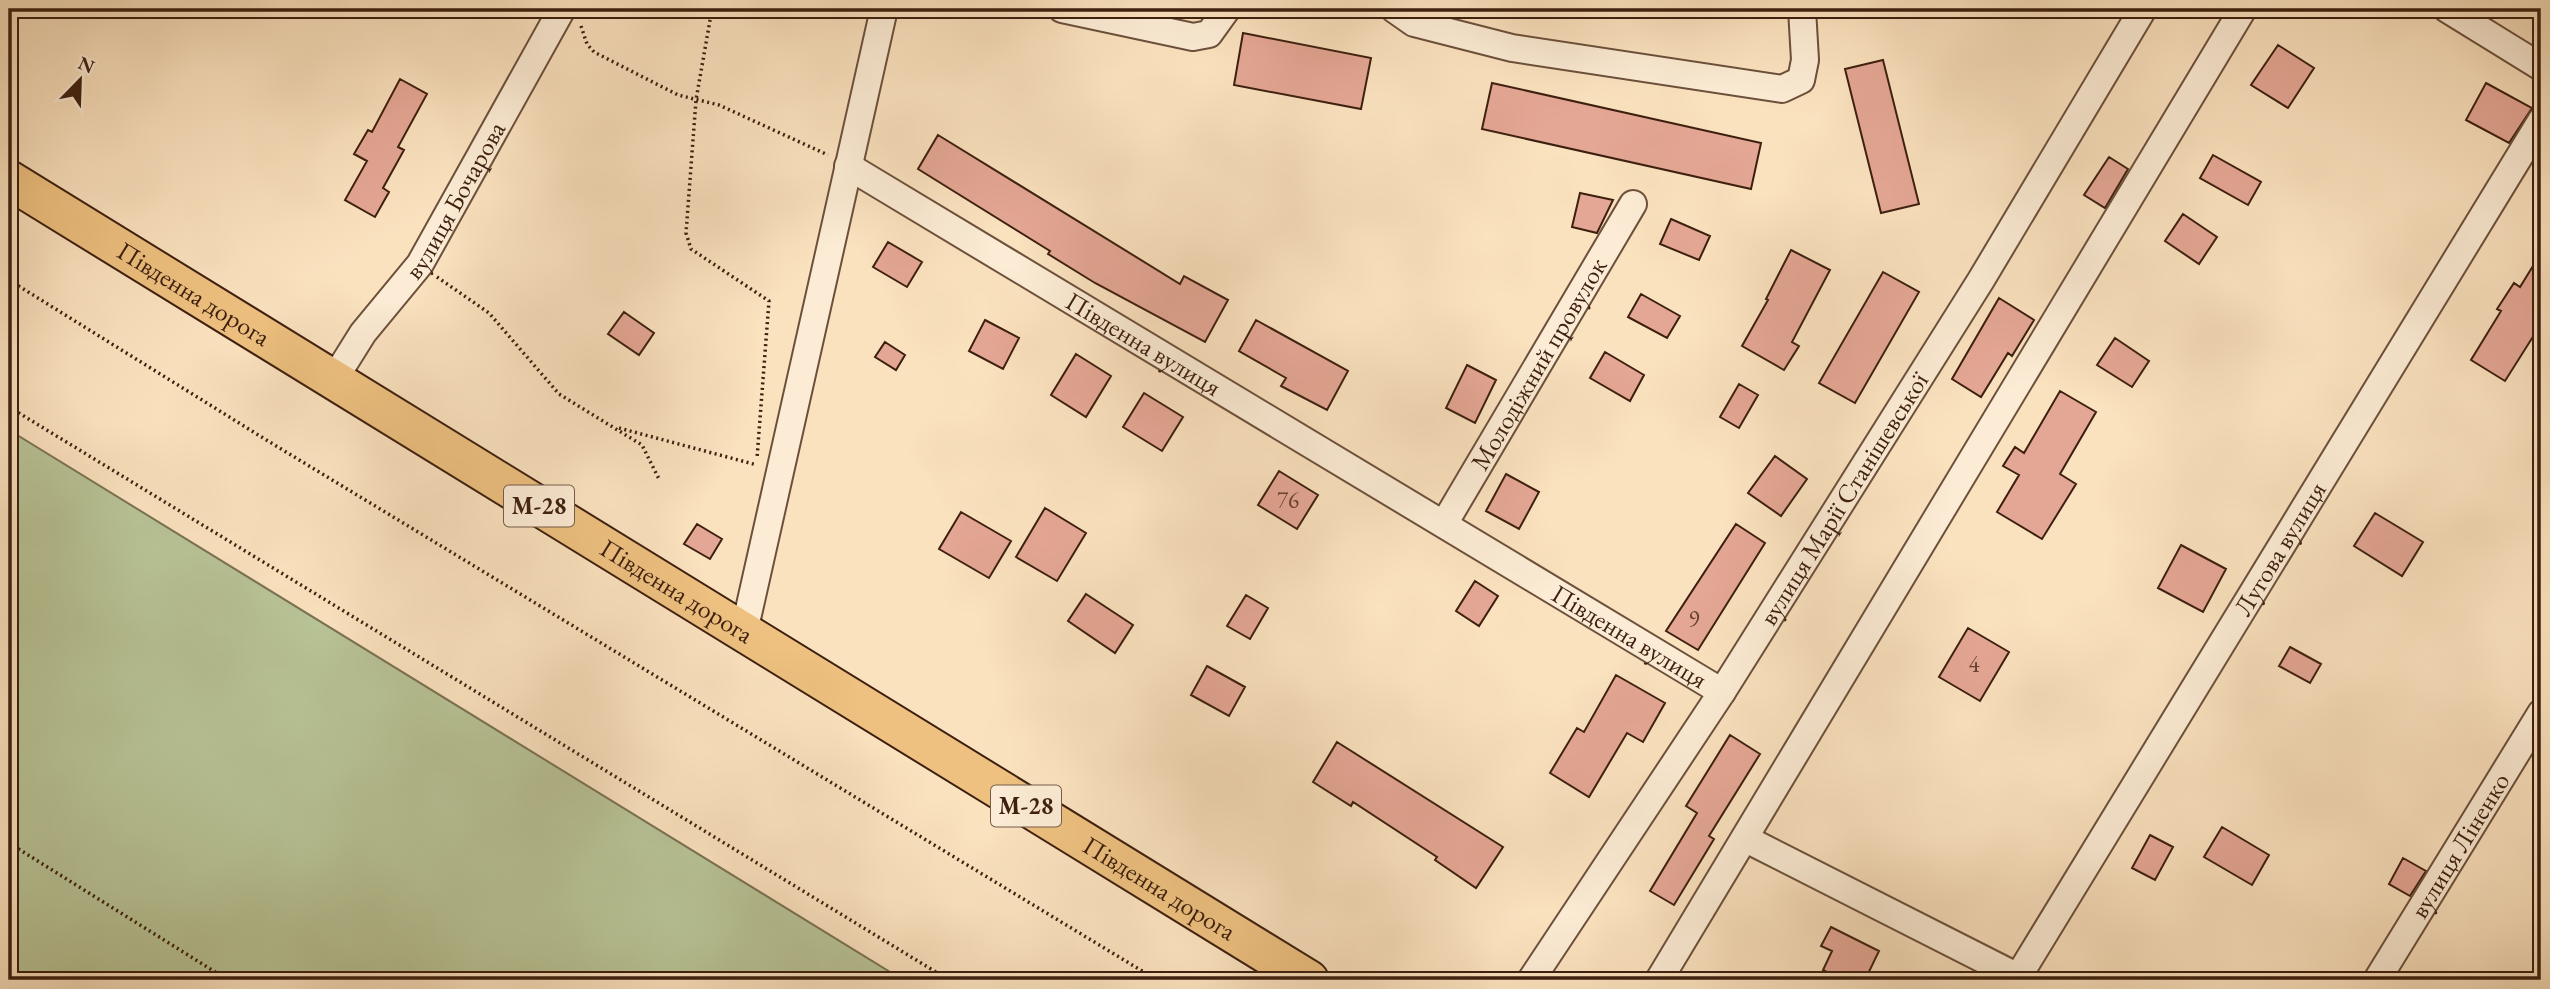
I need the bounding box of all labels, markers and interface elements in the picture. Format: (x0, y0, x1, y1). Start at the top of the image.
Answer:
north arrow (46, 46, 116, 116)
text: N (74, 50, 99, 80)
street label: вулиця Бочарова (397, 115, 513, 286)
street label: Південна дорога (111, 234, 277, 354)
street label: Молодіжний провулок (1463, 251, 1615, 476)
street label: Південна вулиця (1059, 284, 1228, 404)
street label: вулиця Марії Станішевської (1751, 365, 1936, 632)
street label: Лугова вулиця (2226, 475, 2334, 622)
house number: 76 (1277, 485, 1299, 515)
road number: М-28 (504, 486, 574, 526)
street label: Південна дорога (594, 531, 760, 651)
street label: Південна вулиця (1545, 576, 1713, 696)
house number: 9 (1688, 604, 1700, 634)
house number: 4 (1968, 649, 1980, 679)
street label: вулиця Ліненко (2402, 766, 2517, 924)
road number: М-28 (991, 786, 1061, 826)
street label: Південна дорога (1077, 828, 1243, 948)

